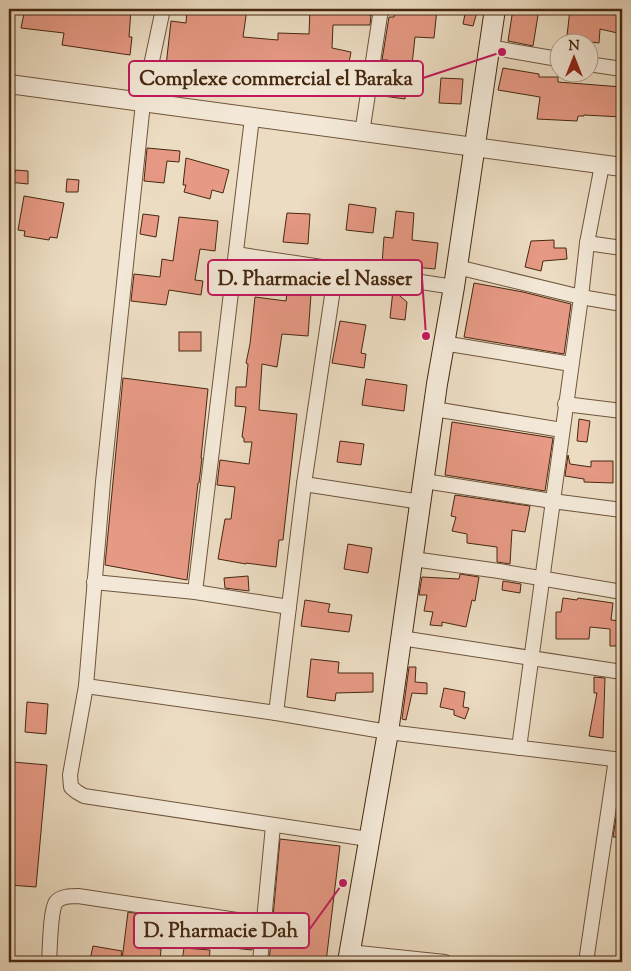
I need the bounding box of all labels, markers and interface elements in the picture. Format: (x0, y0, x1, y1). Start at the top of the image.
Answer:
north arrow (548, 32, 598, 82)
text: N (568, 37, 580, 57)
callout: Complexe commercial el Baraka (129, 61, 423, 96)
text: Complexe commercial el Baraka (139, 66, 414, 95)
callout: D. Pharmacie el Nasser (208, 260, 422, 295)
text: D. Pharmacie el Nasser (218, 266, 413, 295)
callout: D. Pharmacie Dah (134, 913, 309, 948)
text: D. Pharmacie Dah (144, 918, 299, 947)

